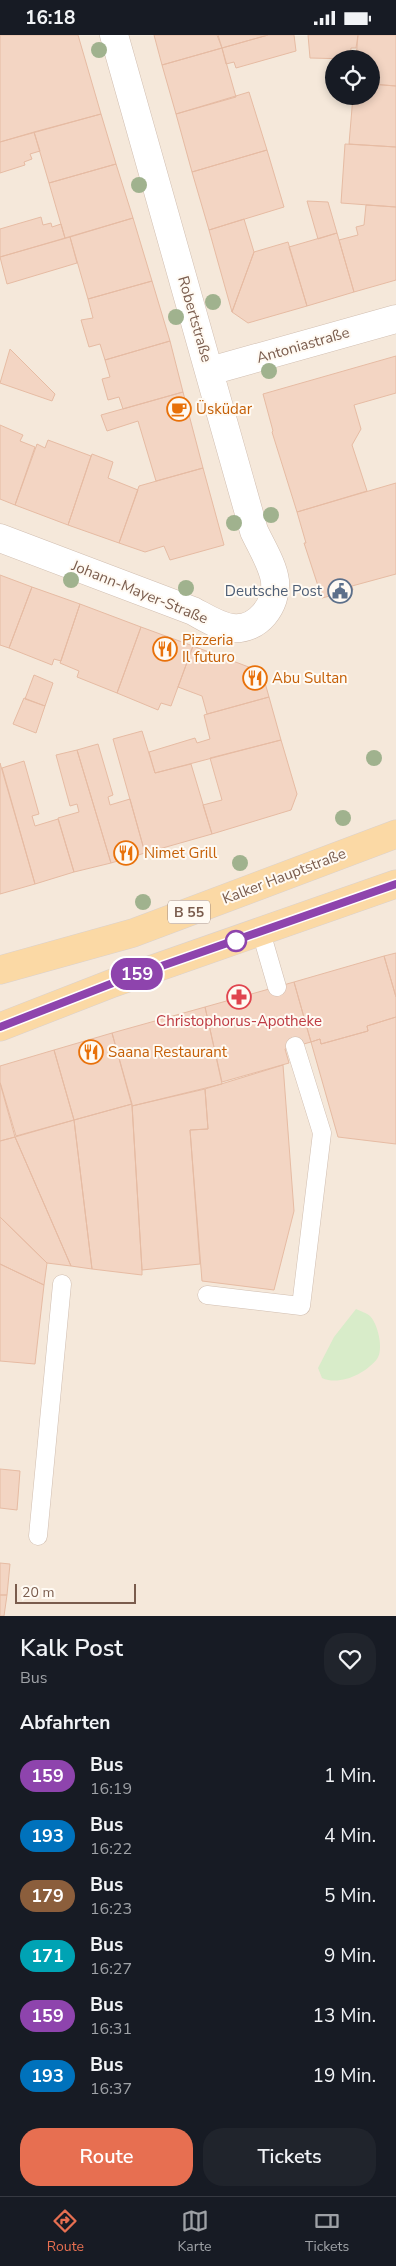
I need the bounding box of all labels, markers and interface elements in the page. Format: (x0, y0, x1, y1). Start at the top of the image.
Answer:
text: 16:18 (25, 5, 75, 31)
map controls (325, 50, 380, 105)
button: locate (325, 50, 380, 105)
street label: Robertstraße (173, 274, 217, 364)
street label: Antoniastraße (254, 322, 352, 368)
cafe icon: Üsküdar (166, 396, 192, 422)
place label: Üsküdar (196, 399, 253, 419)
street label: Johann-Mayer-Straße (68, 555, 211, 629)
public building icon: Deutsche Post (327, 578, 353, 604)
place label: Deutsche Post (225, 581, 323, 601)
place label: Pizzeria Il futuro (182, 630, 235, 667)
restaurant icon: Pizzeria Il futuro (152, 636, 178, 662)
restaurant icon: Abu Sultan (242, 665, 268, 691)
place label: Abu Sultan (272, 668, 348, 688)
restaurant icon: Nimet Grill (113, 840, 139, 866)
place label: Nimet Grill (144, 843, 218, 863)
street label: Kalker Hauptstraße (219, 843, 349, 909)
road number: B 55 (168, 901, 210, 924)
unlabelled marker (225, 930, 247, 952)
line badge: 159 (108, 958, 166, 990)
text: 159 (121, 962, 153, 986)
pharmacy icon: Christophorus-Apotheke (226, 984, 252, 1010)
place label: Christophorus-Apotheke (156, 1011, 322, 1031)
restaurant icon: Saana Restaurant (78, 1039, 104, 1065)
place label: Saana Restaurant (108, 1042, 228, 1062)
scale bar (15, 1581, 136, 1604)
text: 20 m (22, 1583, 54, 1602)
text: Kalk Post (20, 1632, 123, 1664)
button: heart (324, 1633, 376, 1685)
text: Bus (20, 1667, 48, 1689)
text: Abfahrten (20, 1710, 110, 1736)
text: Bus (90, 1752, 123, 1778)
text: 1 Min. (324, 1763, 376, 1789)
text: 159 (31, 1764, 64, 1788)
text: 16:19 (90, 1778, 132, 1800)
text: Bus (90, 1812, 123, 1838)
text: 4 Min. (324, 1823, 376, 1849)
text: 193 (31, 1824, 64, 1848)
text: 16:22 (90, 1838, 132, 1860)
text: Bus (90, 1872, 123, 1898)
text: 5 Min. (324, 1883, 376, 1909)
text: 179 (31, 1884, 64, 1908)
text: 16:23 (90, 1898, 132, 1920)
text: Bus (90, 1932, 123, 1958)
text: 9 Min. (324, 1943, 376, 1969)
text: 171 (31, 1944, 64, 1968)
text: 16:27 (90, 1958, 132, 1980)
text: Bus (90, 1992, 123, 2018)
text: 13 Min. (313, 2003, 376, 2029)
text: 159 (31, 2004, 64, 2028)
text: 16:31 (90, 2018, 132, 2040)
text: Bus (90, 2052, 123, 2078)
text: 19 Min. (313, 2063, 376, 2089)
text: 193 (31, 2064, 64, 2088)
text: 16:37 (90, 2078, 132, 2100)
button: Route (20, 2128, 193, 2186)
button: Tickets (203, 2128, 376, 2186)
tab: Route (47, 2207, 84, 2256)
tab: Karte (178, 2207, 211, 2256)
tab: Tickets (305, 2207, 349, 2256)

